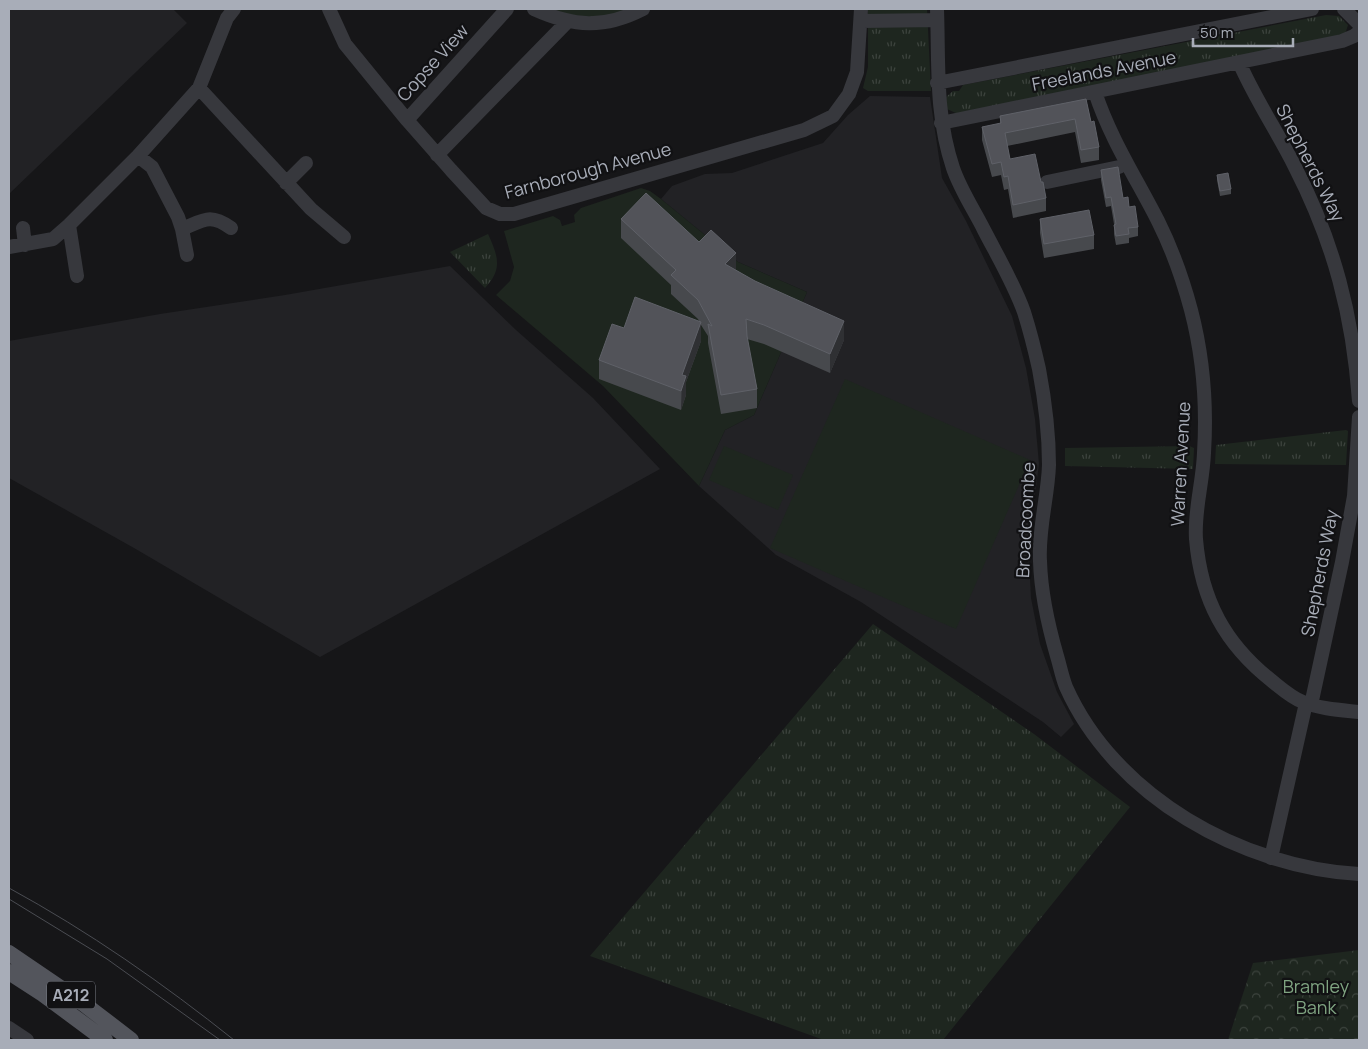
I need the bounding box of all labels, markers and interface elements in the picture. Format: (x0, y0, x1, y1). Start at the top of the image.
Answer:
scale bar (1193, 15, 1293, 47)
street label: Copse View (391, 18, 474, 106)
text: 50 m (1200, 22, 1234, 43)
street label: Freelands Avenue (1030, 44, 1178, 96)
street label: Shepherds Way (1271, 100, 1351, 226)
street label: Farnborough Avenue (502, 136, 674, 204)
street label: Warren Avenue (1165, 401, 1195, 527)
street label: Broadcoombe (1010, 461, 1040, 579)
street label: Shepherds Way (1295, 507, 1343, 638)
park label: Bramley Bank (1283, 974, 1350, 1019)
road number: A212 (47, 982, 95, 1008)

